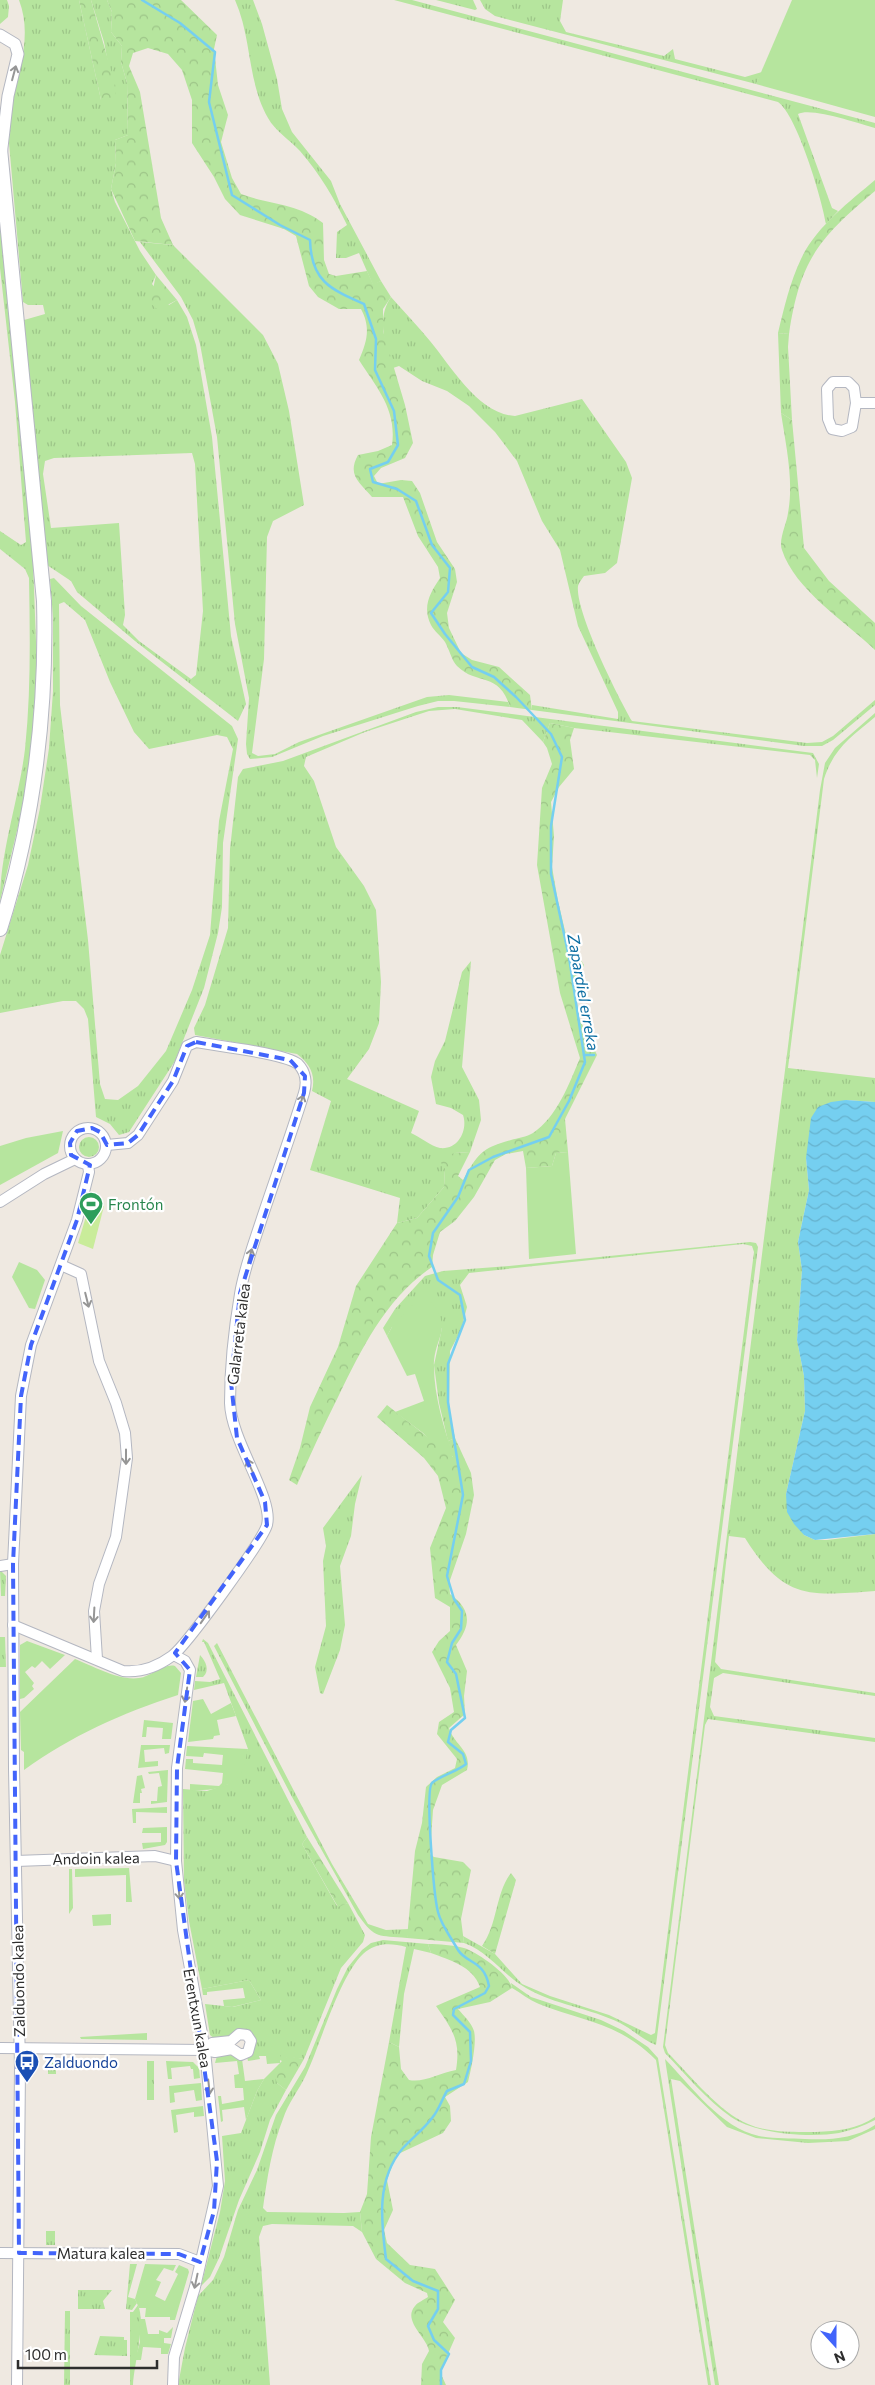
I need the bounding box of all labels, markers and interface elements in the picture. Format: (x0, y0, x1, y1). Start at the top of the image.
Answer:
one-way arrow (10, 66, 20, 82)
water label: Zapardiel erreka (564, 931, 604, 1052)
one-way arrow (297, 1095, 307, 1111)
sports icon: Frontón (78, 1191, 104, 1225)
place label: Frontón (108, 1195, 163, 1213)
one-way arrow (246, 1249, 255, 1265)
street label: Galarreta kalea (223, 1282, 253, 1386)
one-way arrow (83, 1292, 92, 1308)
one-way arrow (121, 1448, 131, 1464)
one-way arrow (244, 1459, 254, 1474)
one-way arrow (89, 1606, 99, 1623)
one-way arrow (200, 1610, 210, 1624)
one-way arrow (181, 1687, 191, 1703)
street label: Andoin kalea (52, 1848, 140, 1868)
one-way arrow (174, 1884, 184, 1900)
street label: Zalduondo kalea (8, 1925, 28, 2037)
street label: Erentxun kalea (180, 1967, 216, 2069)
bus stop icon: Zalduondo (14, 2049, 40, 2083)
place label: Zalduondo (44, 2053, 118, 2071)
one-way arrow (205, 2079, 214, 2095)
street label: Matura kalea (57, 2244, 145, 2262)
one-way arrow (191, 2273, 200, 2289)
north arrow (810, 2320, 860, 2370)
scale bar (18, 2338, 156, 2370)
text: 100 m (25, 2345, 67, 2363)
text: N (832, 2348, 848, 2367)

